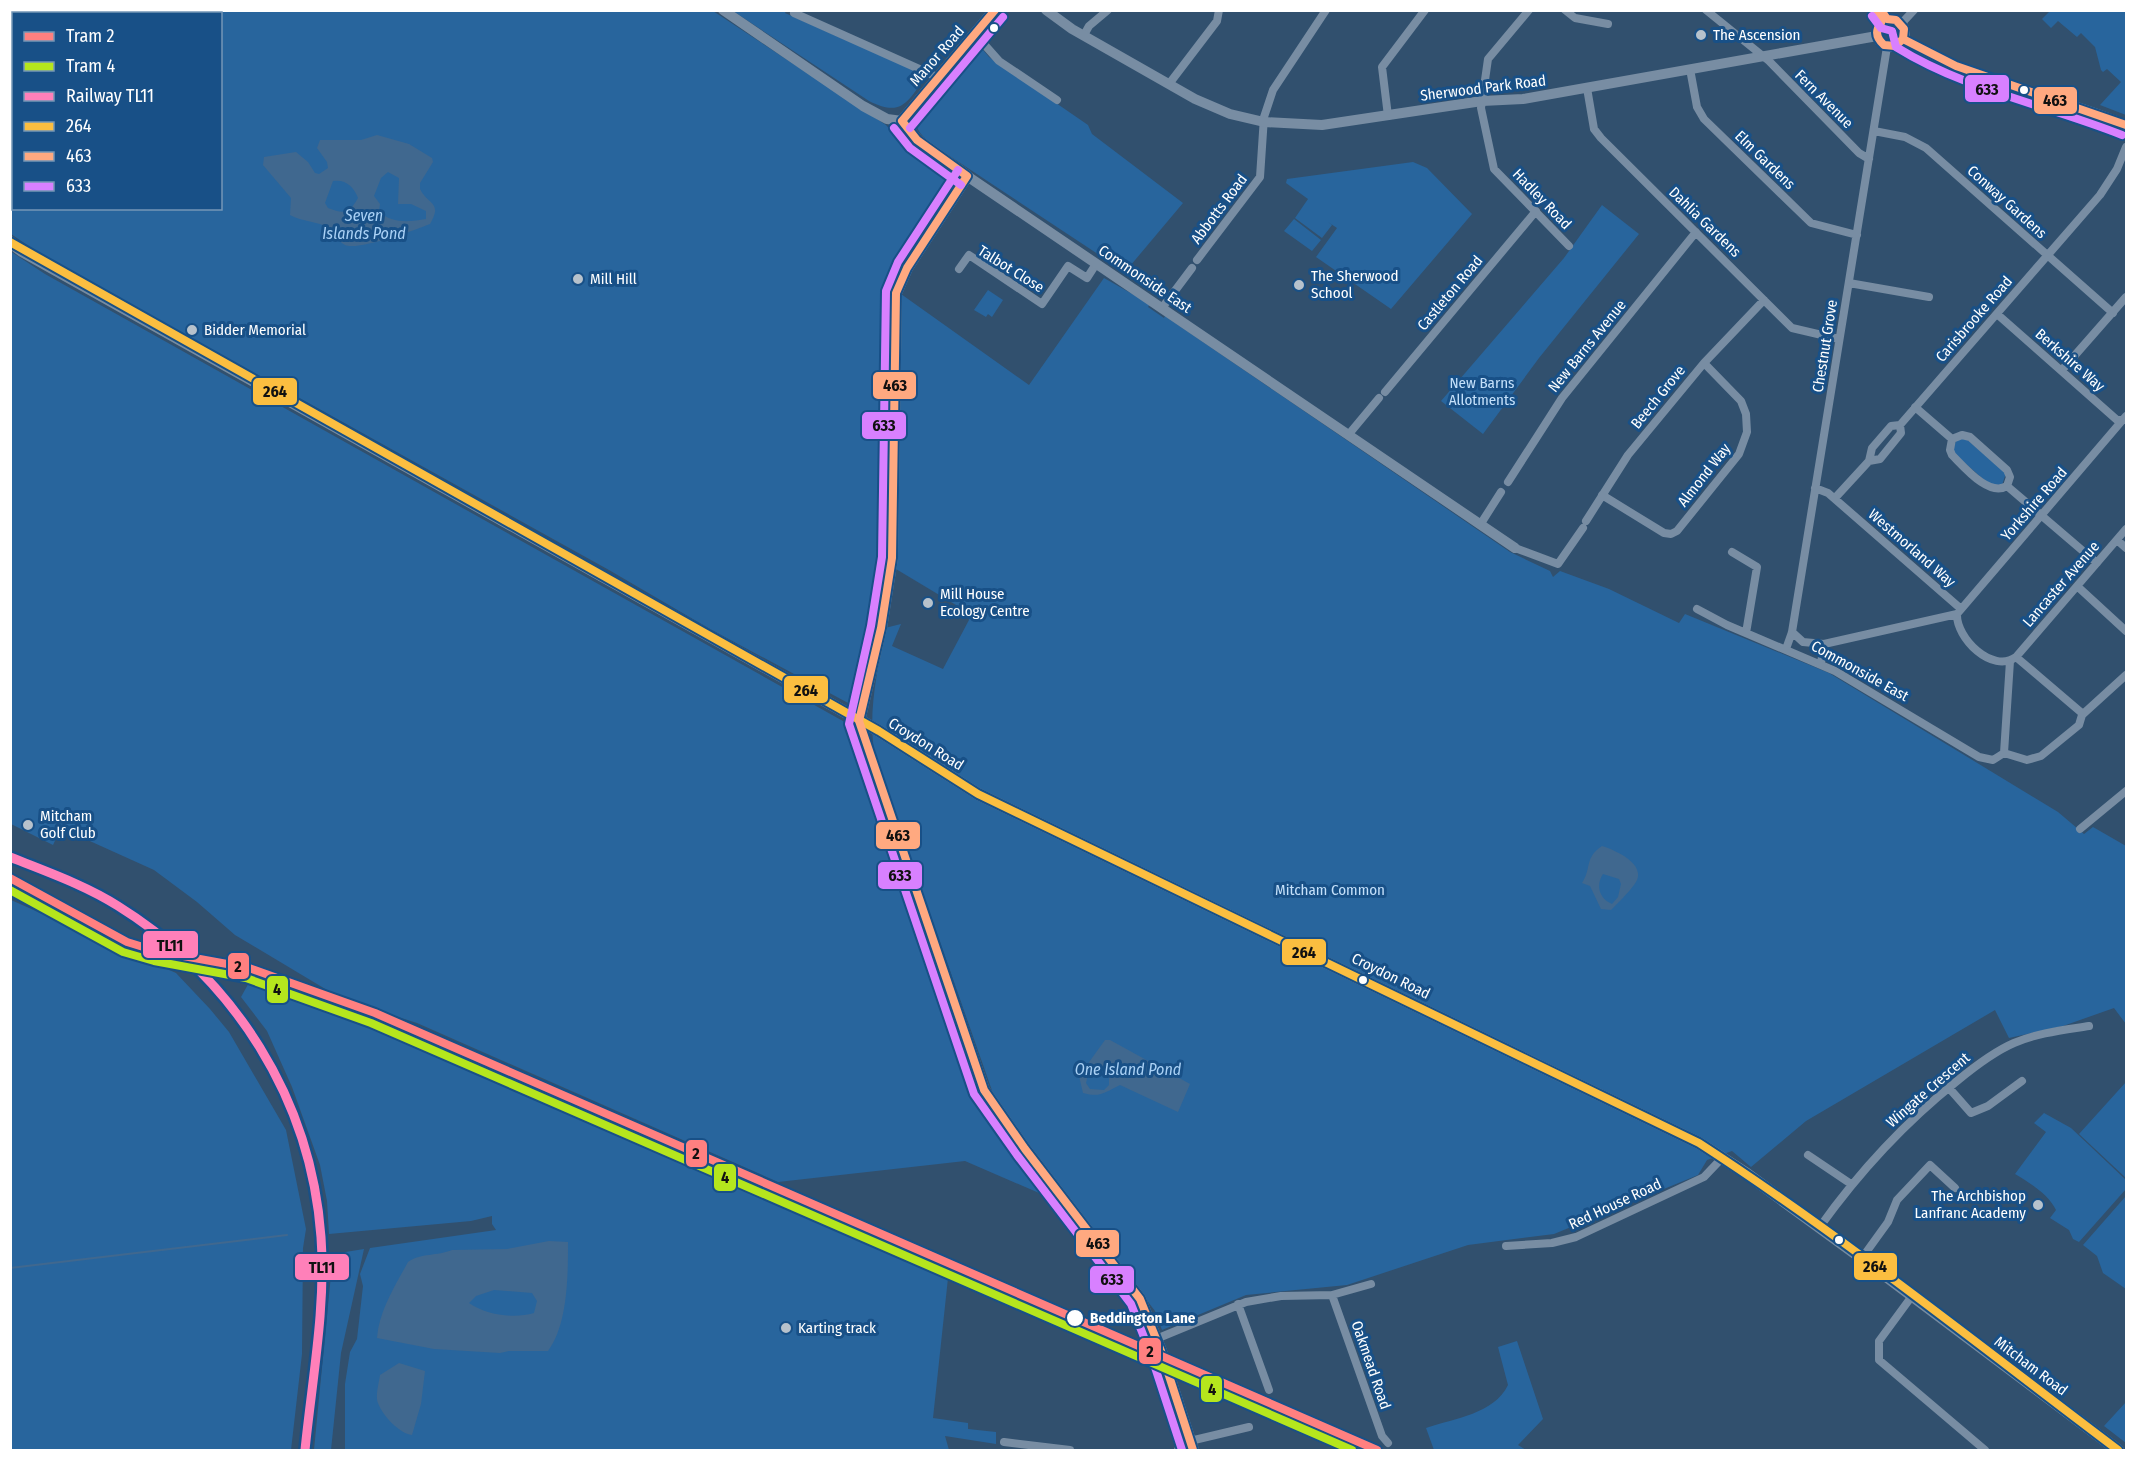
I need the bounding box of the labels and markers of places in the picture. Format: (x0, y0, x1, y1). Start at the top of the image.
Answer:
unlabelled marker (988, 22, 1000, 34)
place label: The Ascension (1713, 26, 1801, 44)
marker: The Ascension (1694, 28, 1708, 42)
unlabelled marker (2018, 84, 2030, 96)
place label: The Sherwood School (1311, 267, 1398, 302)
place label: Mill Hill (590, 270, 637, 288)
marker: Mill Hill (571, 272, 585, 286)
marker: The Sherwood School (1292, 278, 1306, 292)
place label: Bidder Memorial (204, 321, 306, 339)
marker: Bidder Memorial (185, 323, 199, 337)
place label: Mill House Ecology Centre (940, 585, 1030, 620)
marker: Mill House Ecology Centre (921, 596, 935, 610)
place label: Mitcham Golf Club (40, 807, 96, 842)
marker: Mitcham Golf Club (21, 818, 35, 832)
unlabelled marker (1357, 974, 1369, 986)
place label: The Archbishop Lanfranc Academy (1915, 1187, 2026, 1222)
marker: The Archbishop Lanfranc Academy (2031, 1198, 2045, 1212)
unlabelled marker (1833, 1234, 1845, 1246)
marker: Beddington Lane (1065, 1308, 1085, 1328)
place label: Beddington Lane (1090, 1309, 1196, 1327)
place label: Karting track (798, 1319, 876, 1337)
marker: Karting track (779, 1321, 793, 1335)

